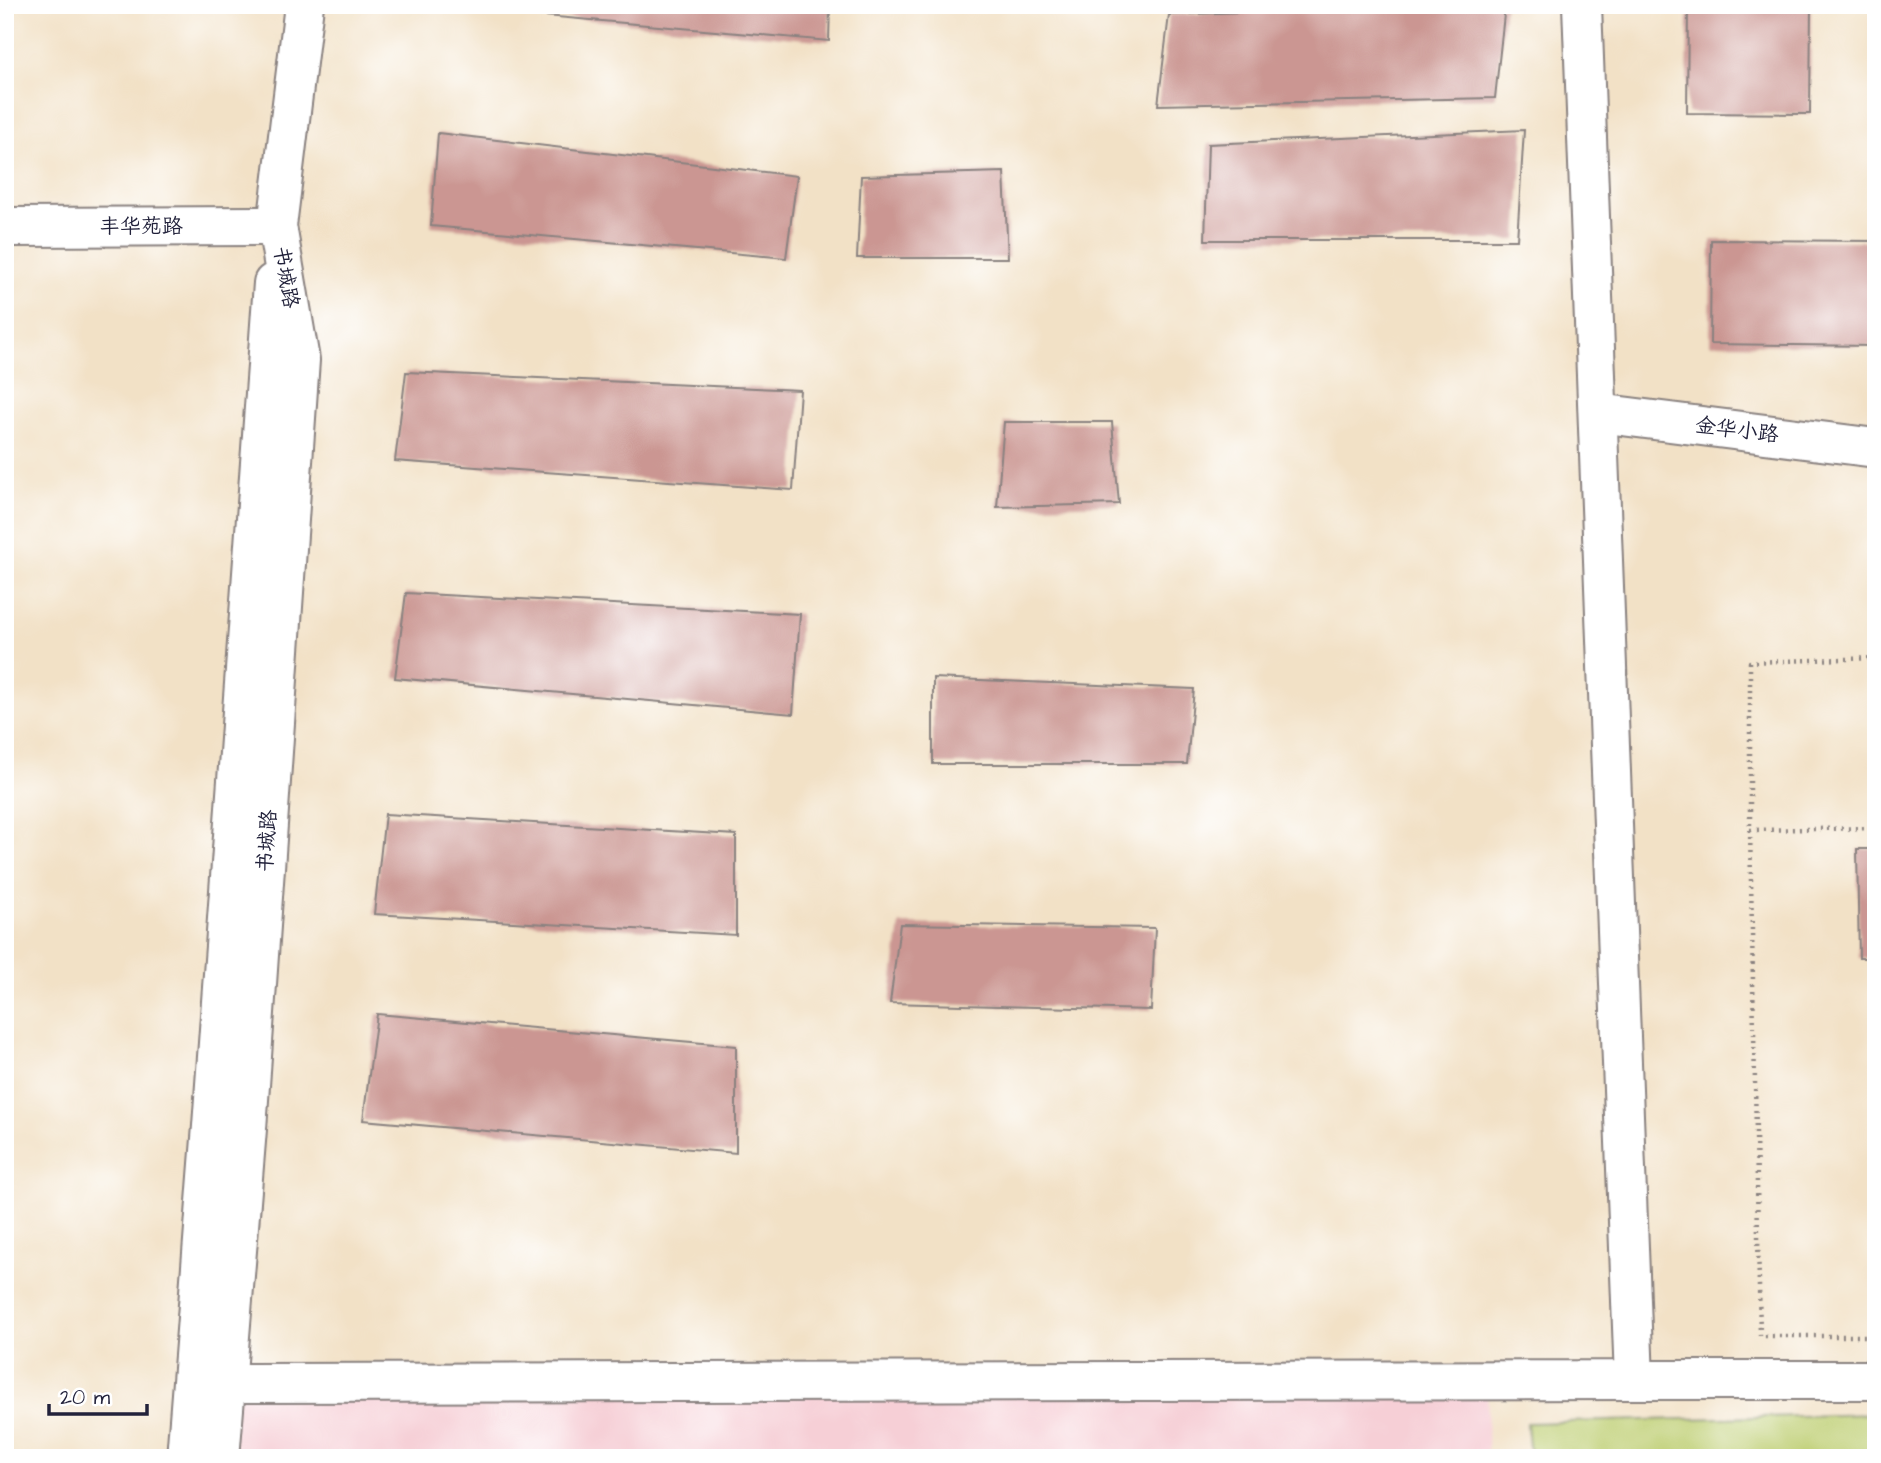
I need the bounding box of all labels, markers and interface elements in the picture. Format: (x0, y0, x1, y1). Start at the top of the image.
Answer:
street label: 丰华苑路 (99, 212, 183, 241)
street label: 书城路 (266, 243, 306, 311)
street label: 金华小路 (1694, 410, 1780, 450)
street label: 书城路 (250, 809, 284, 873)
scale bar (49, 1372, 147, 1416)
text: 20 m (60, 1383, 111, 1412)

